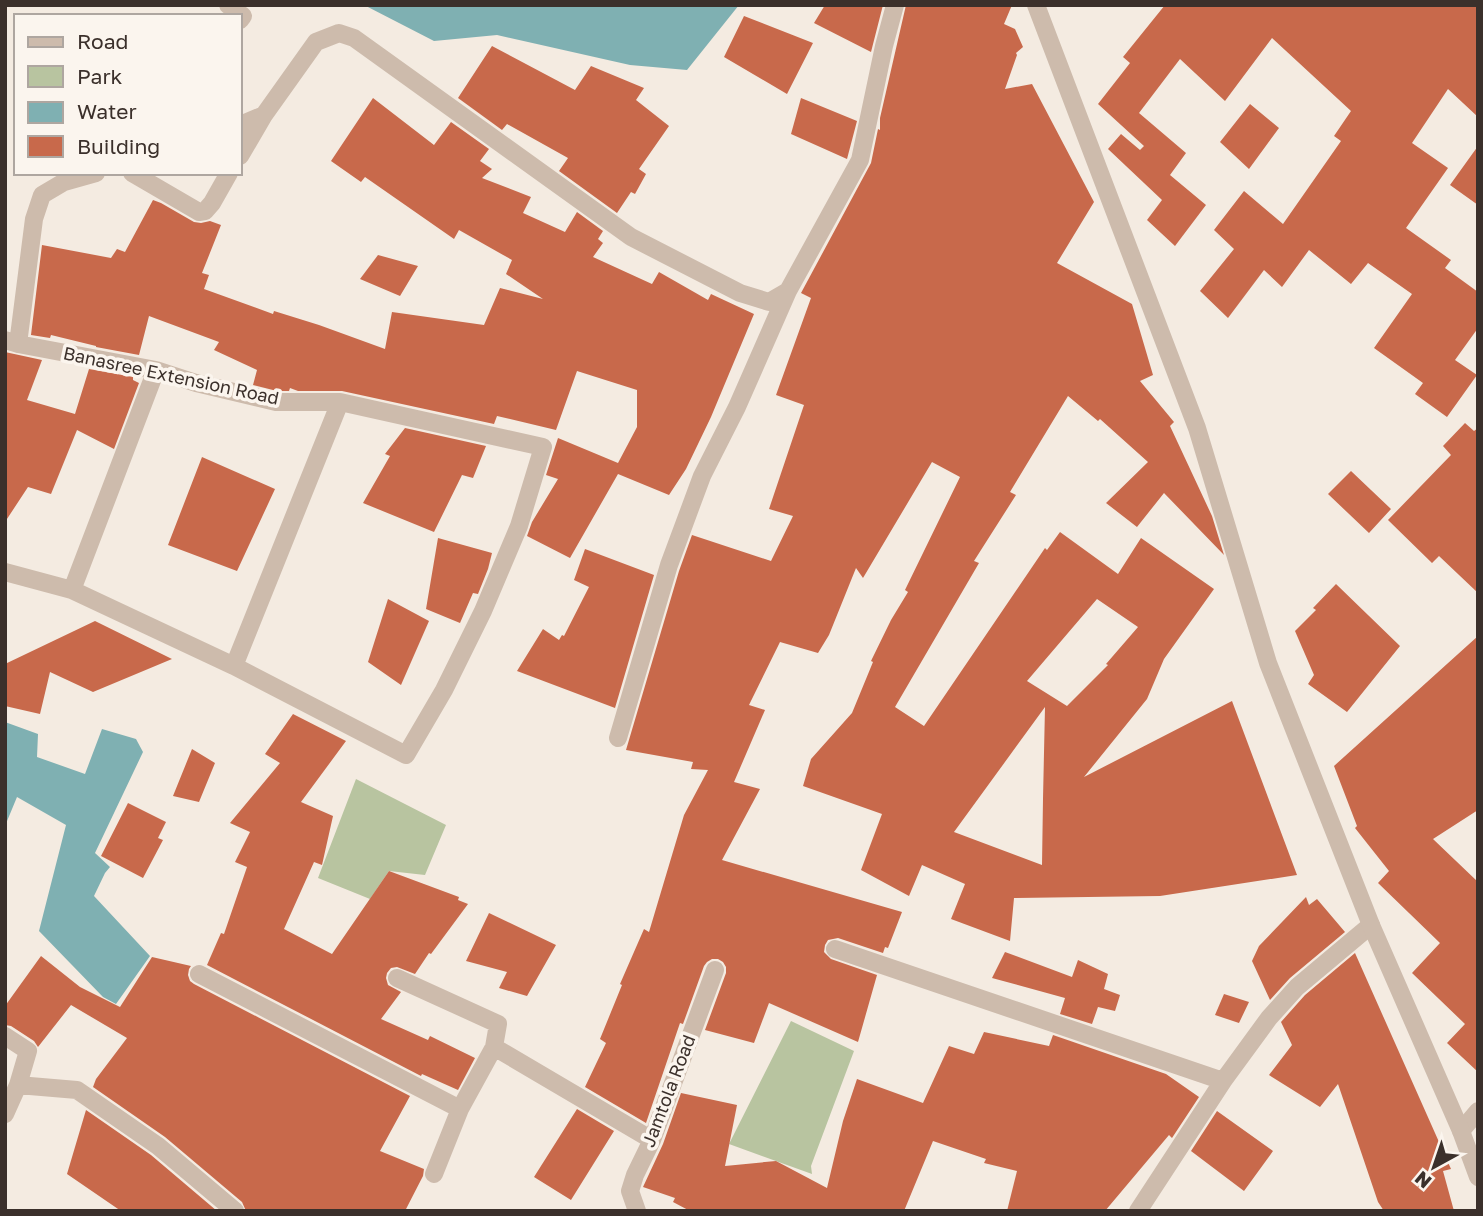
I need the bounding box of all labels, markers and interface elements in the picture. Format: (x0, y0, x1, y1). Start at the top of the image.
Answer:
legend (14, 14, 242, 175)
text: Road (77, 28, 128, 54)
text: Park (77, 63, 123, 89)
text: Water (77, 98, 137, 124)
text: Building (77, 133, 160, 159)
street label: Banasree Extension Road (61, 341, 281, 409)
street label: Jamtola Road (637, 1031, 700, 1150)
north arrow (1399, 1132, 1469, 1202)
text: N (1410, 1167, 1436, 1194)

